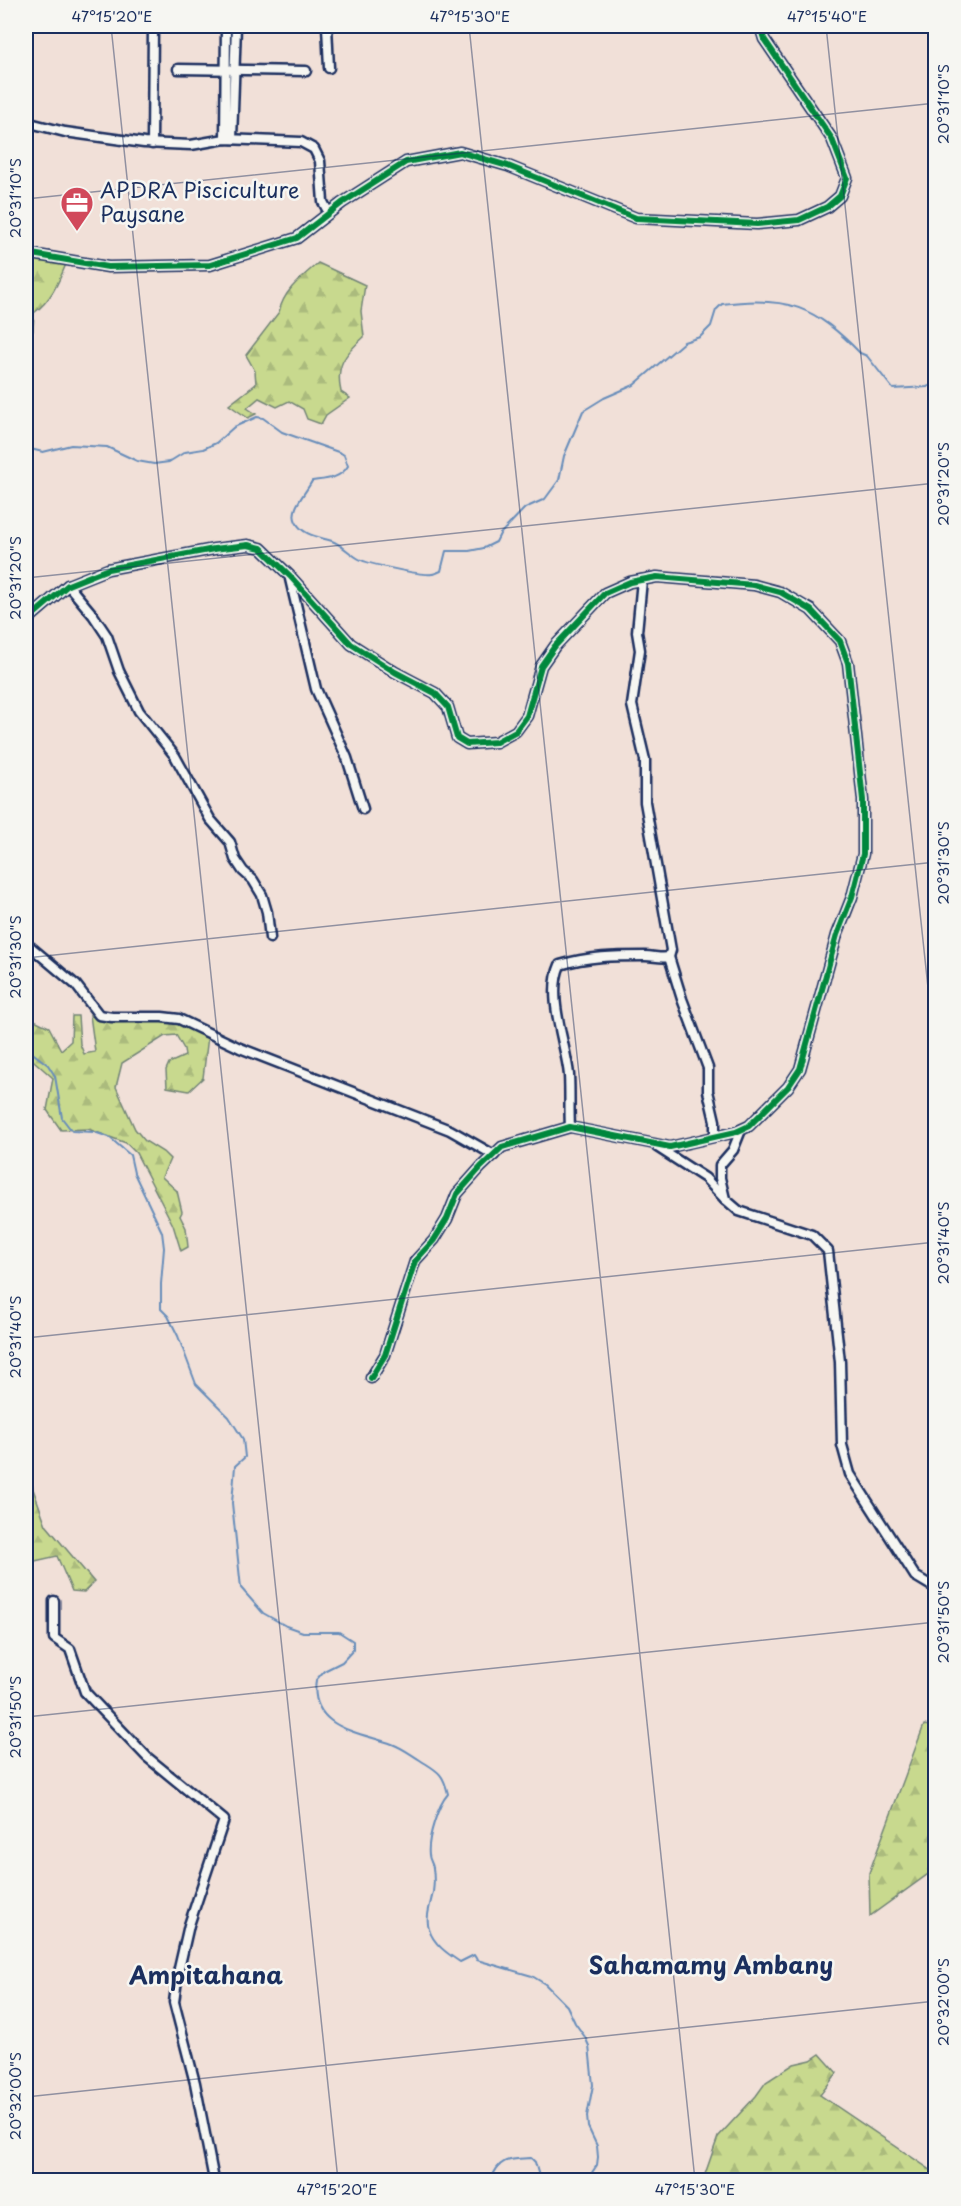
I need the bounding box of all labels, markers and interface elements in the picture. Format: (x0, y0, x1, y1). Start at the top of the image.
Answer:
text: 47°15'20"E (71, 4, 153, 27)
text: 47°15'30"E (430, 4, 510, 27)
text: 47°15'40"E (787, 4, 867, 27)
text: 20°31'10"S (931, 64, 954, 144)
text: 20°31'10"S (3, 158, 26, 238)
place label: APDRA Pisciculture Paysane (100, 173, 299, 229)
office icon: APDRA Pisciculture Paysane (59, 185, 95, 232)
text: 20°31'20"S (931, 442, 954, 526)
text: 20°31'20"S (3, 536, 26, 620)
text: 20°31'30"S (931, 821, 954, 905)
text: 20°31'30"S (3, 915, 26, 999)
text: 20°31'40"S (931, 1201, 954, 1285)
text: 20°31'40"S (3, 1295, 26, 1379)
text: 20°31'50"S (931, 1581, 954, 1663)
text: 20°31'50"S (3, 1676, 26, 1758)
district label: Sahamamy Ambany (589, 1946, 833, 1982)
district label: Ampitahana (128, 1956, 283, 1992)
text: 20°32'00"S (931, 1958, 954, 2046)
text: 20°32'00"S (3, 2052, 26, 2140)
text: 47°15'20"E (296, 2177, 378, 2200)
text: 47°15'30"E (655, 2177, 735, 2200)

